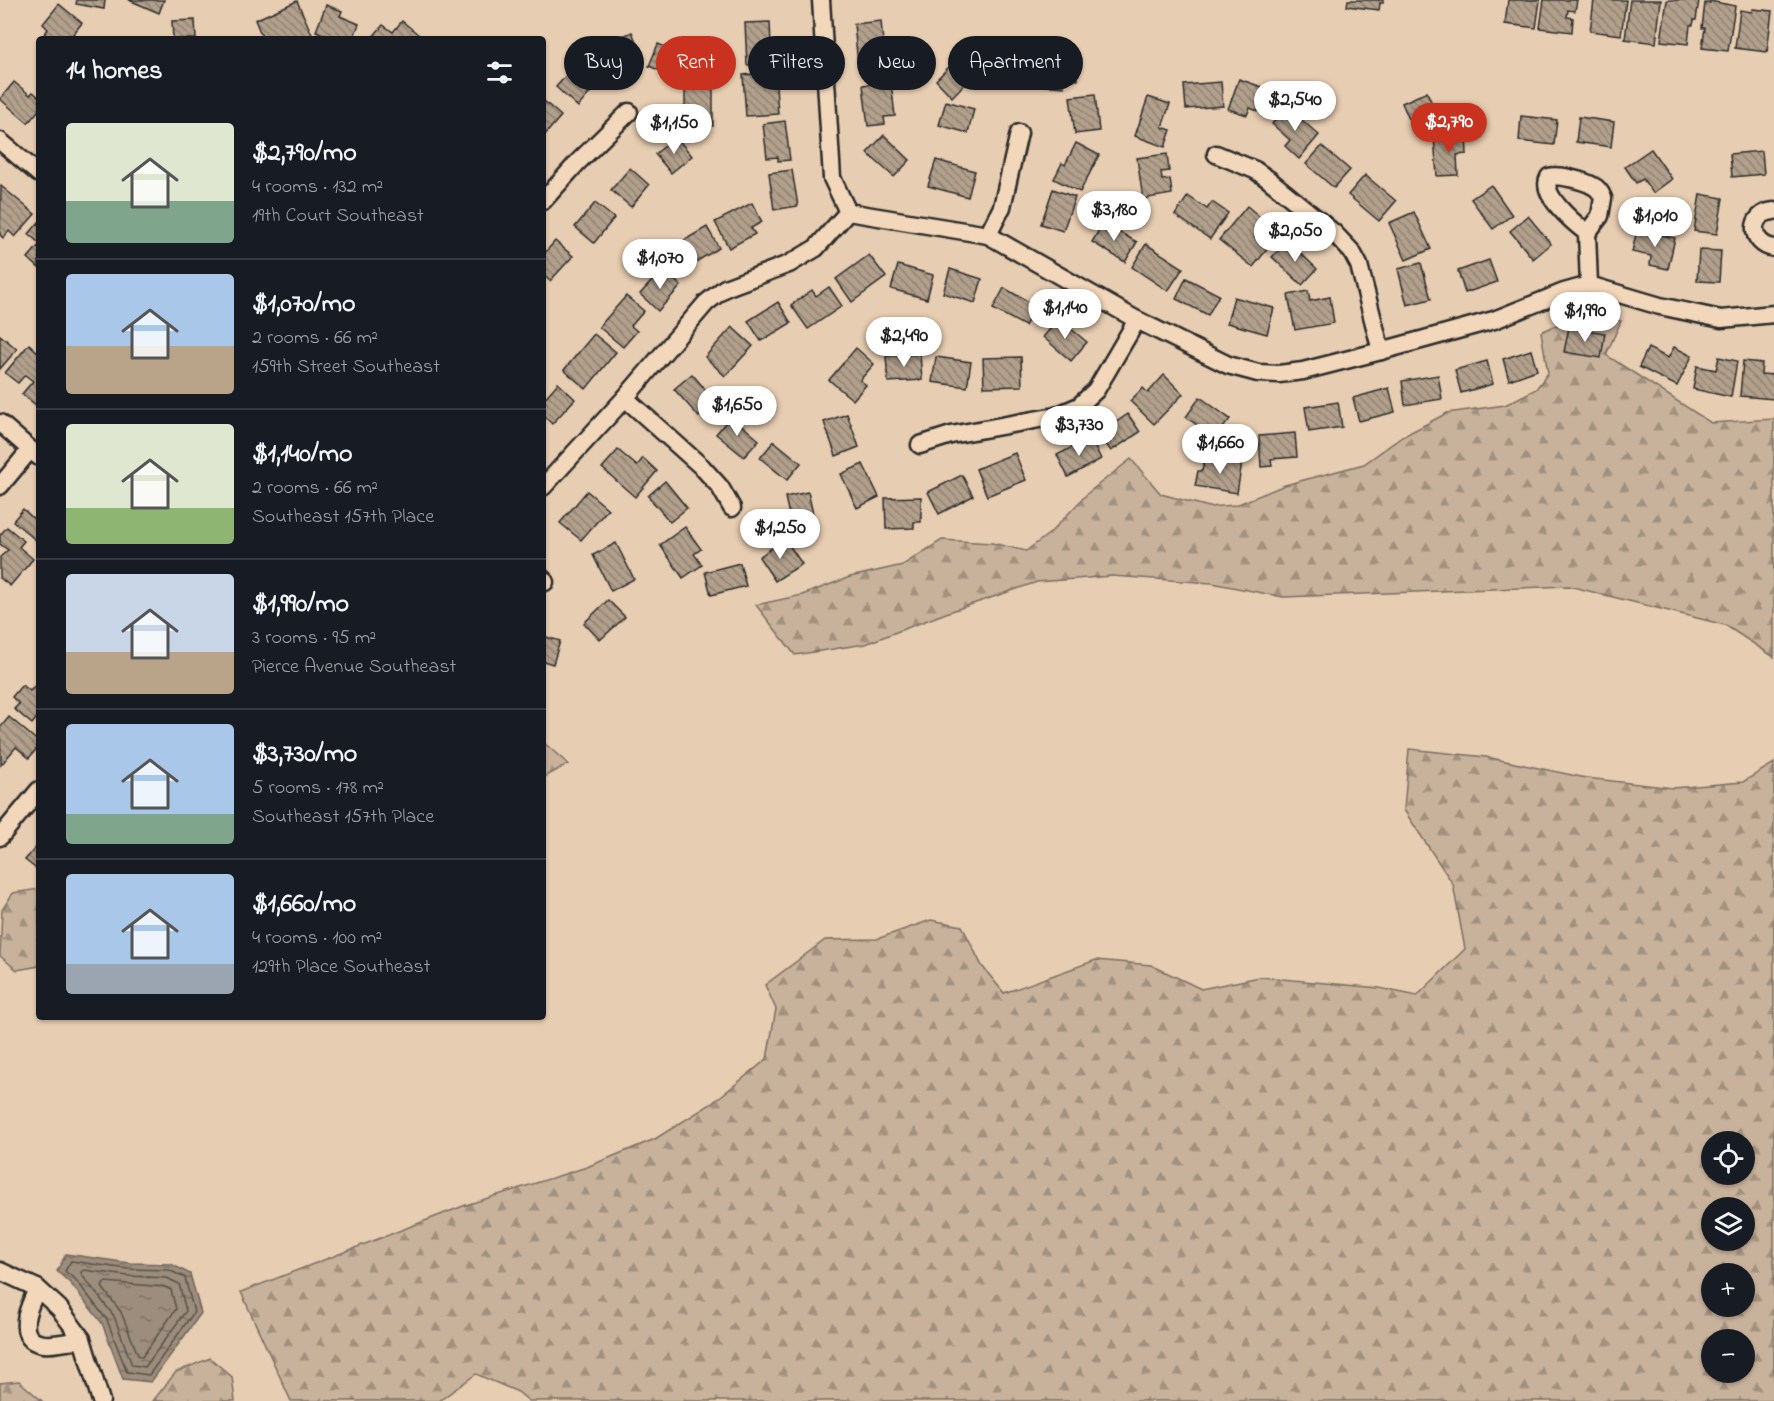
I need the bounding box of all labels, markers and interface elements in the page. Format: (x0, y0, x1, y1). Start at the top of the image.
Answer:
chip: Buy (564, 36, 644, 90)
chip: Rent (656, 36, 736, 90)
chip: Filters (748, 36, 845, 90)
chip: New (857, 36, 936, 90)
chip: Apartment (948, 36, 1083, 90)
text: 14 homes (66, 53, 162, 91)
icon: filters (483, 56, 516, 89)
pin: $2,540 (1246, 81, 1344, 132)
text: $2,540 (1268, 86, 1322, 115)
pin: $2,790 (1400, 103, 1498, 154)
pin: $1,150 (625, 104, 723, 155)
text: $2,790 (1425, 108, 1473, 137)
text: $1,150 (650, 109, 698, 138)
text: $2,790/mo (252, 135, 357, 173)
icon: home (114, 147, 186, 219)
text: 4 rooms · 132 m² (252, 173, 383, 202)
pin: $3,180 (1065, 191, 1163, 242)
text: $3,180 (1091, 196, 1137, 225)
pin: $1,010 (1606, 197, 1704, 248)
text: 19th Court Southeast (252, 202, 424, 231)
text: $1,010 (1632, 202, 1678, 231)
pin: $2,050 (1246, 212, 1344, 263)
text: $2,050 (1268, 217, 1322, 246)
pin: $1,070 (611, 239, 709, 290)
text: $1,070 (636, 244, 684, 273)
text: $1,070/mo (252, 286, 355, 324)
pin: $1,140 (1016, 289, 1114, 340)
pin: $1,990 (1536, 292, 1634, 343)
text: $1,140 (1042, 294, 1088, 323)
text: $1,990 (1564, 297, 1606, 326)
icon: home (114, 298, 186, 370)
pin: $2,490 (855, 317, 953, 368)
text: $2,490 (880, 322, 928, 351)
text: 2 rooms · 66 m² (252, 324, 378, 353)
text: 159th Street Southeast (252, 353, 440, 382)
pin: $1,650 (688, 386, 786, 437)
text: $1,650 (712, 391, 762, 420)
pin: $3,730 (1030, 406, 1128, 457)
text: $3,730 (1055, 411, 1103, 440)
pin: $1,660 (1171, 424, 1269, 475)
text: $1,660 (1196, 429, 1244, 458)
text: $1,140/mo (252, 436, 352, 474)
icon: home (114, 448, 186, 520)
text: 2 rooms · 66 m² (252, 474, 378, 503)
text: Southeast 157th Place (252, 503, 434, 532)
pin: $1,250 (731, 509, 829, 560)
text: $1,250 (754, 514, 806, 543)
text: $1,990/mo (252, 586, 349, 624)
icon: home (114, 598, 186, 670)
text: 3 rooms · 95 m² (252, 624, 376, 653)
text: Pierce Avenue Southeast (252, 653, 456, 682)
text: $3,730/mo (252, 736, 357, 774)
icon: home (114, 748, 186, 820)
text: 5 rooms · 178 m² (252, 774, 384, 803)
text: Southeast 157th Place (252, 803, 434, 832)
text: $1,660/mo (252, 886, 356, 924)
icon: home (114, 898, 186, 970)
text: 4 rooms · 100 m² (252, 924, 382, 953)
text: 129th Place Southeast (252, 953, 430, 982)
map controls (1701, 1131, 1755, 1383)
button: locate (1701, 1131, 1755, 1185)
button: layers (1701, 1197, 1755, 1251)
button: + (1701, 1263, 1755, 1317)
button: − (1701, 1329, 1755, 1383)

